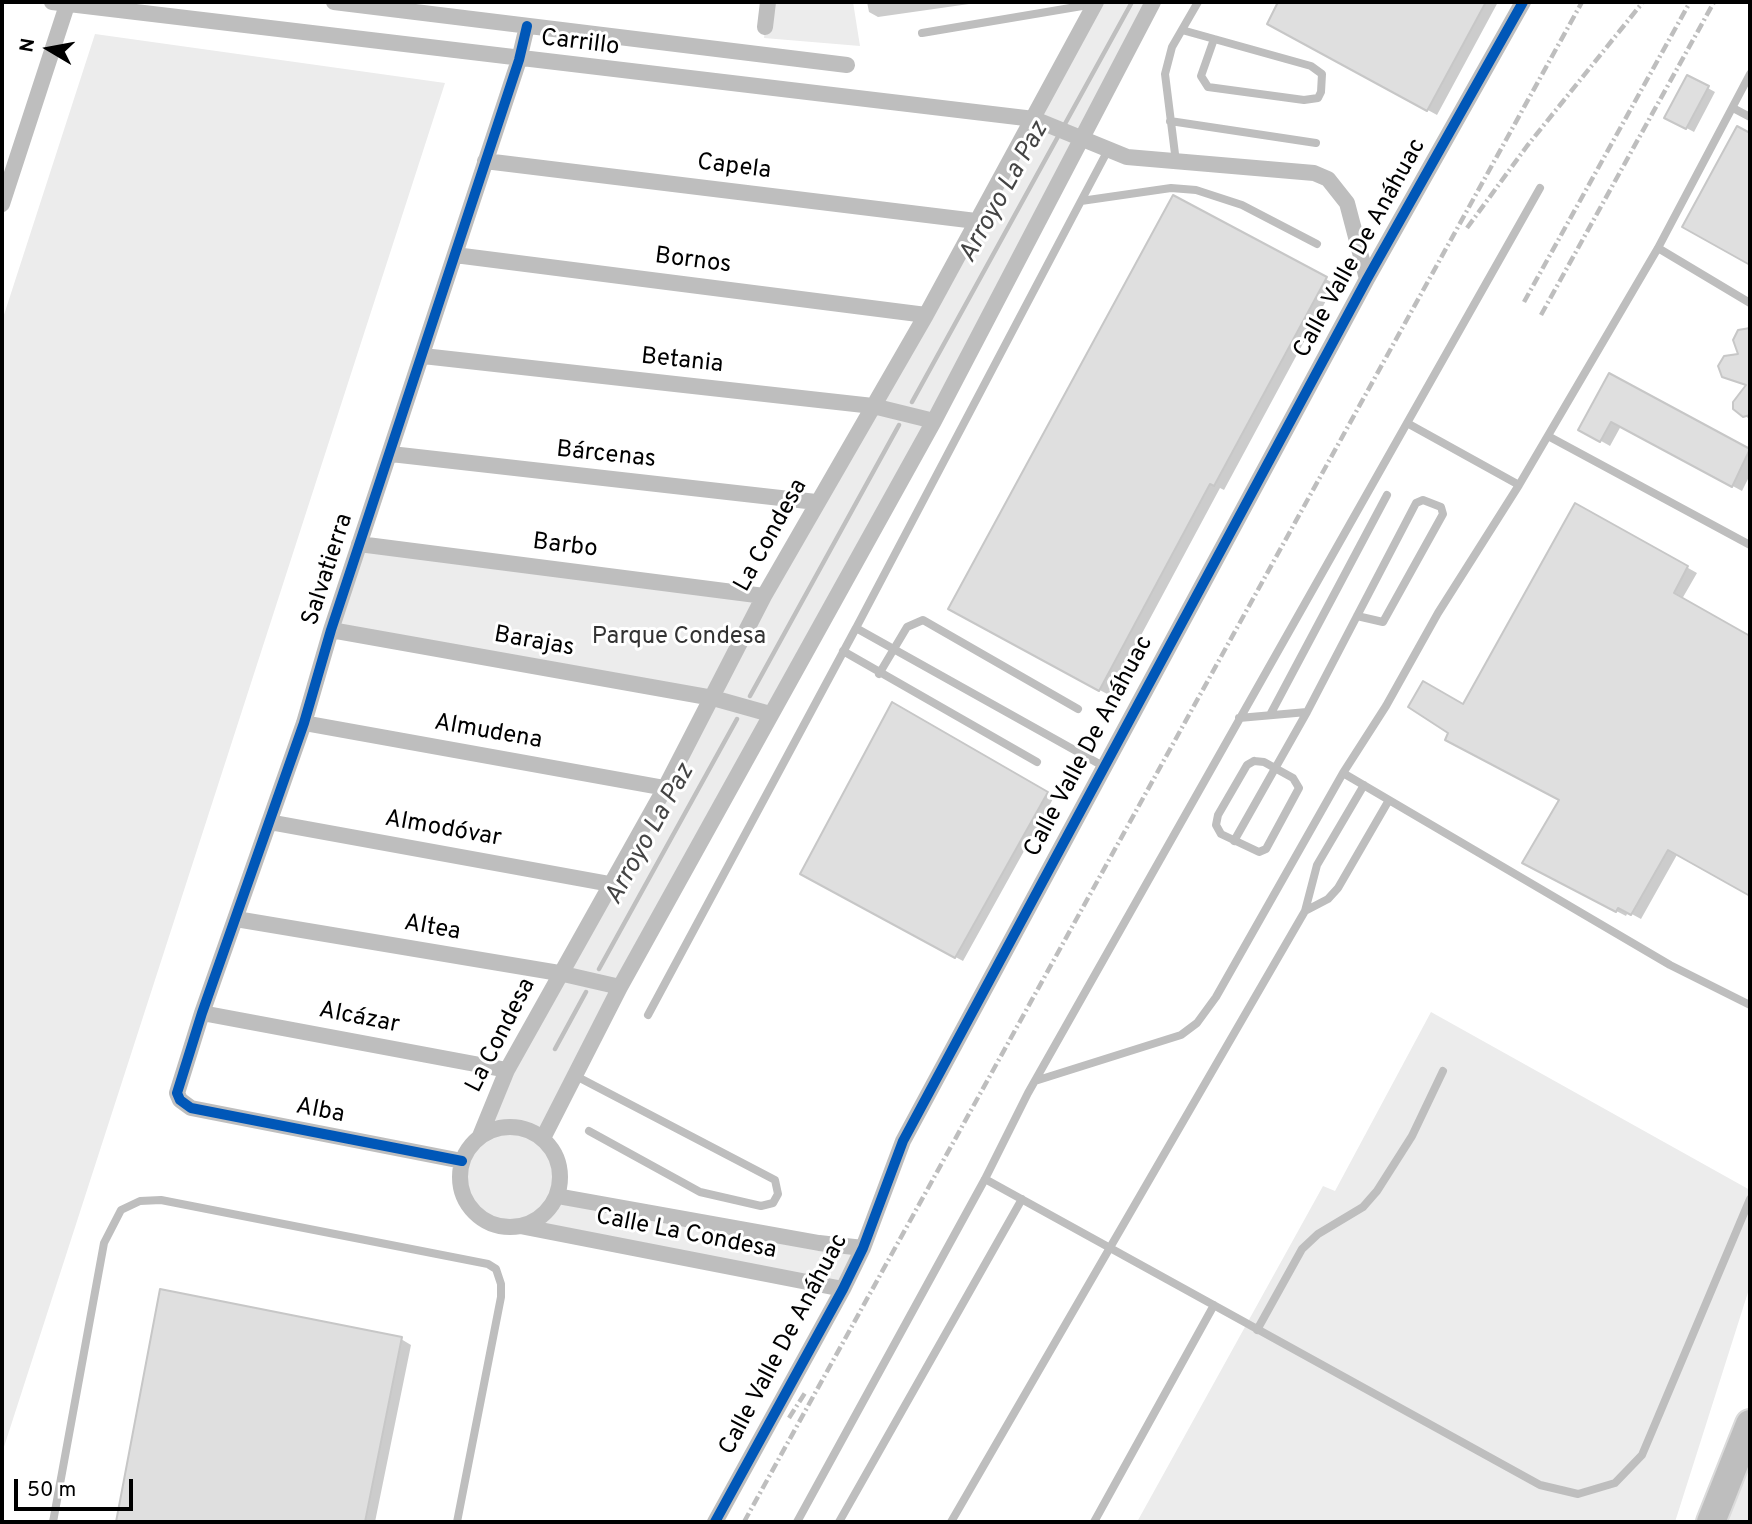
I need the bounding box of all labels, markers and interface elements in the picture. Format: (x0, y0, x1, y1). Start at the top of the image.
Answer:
north arrow (14, 14, 84, 84)
street label: Carrillo (539, 25, 621, 63)
text: N (15, 37, 41, 54)
water label: Arroyo La Paz (954, 117, 1056, 269)
street label: Calle Valle De Anáhuac (1289, 134, 1433, 364)
street label: Capela (695, 149, 773, 187)
street label: Bornos (653, 243, 733, 281)
street label: Betania (639, 343, 725, 381)
street label: Bárcenas (555, 436, 657, 476)
street label: La Condesa (729, 475, 815, 597)
street label: Salvatierra (297, 510, 361, 630)
street label: Barbo (531, 529, 599, 565)
street label: Barajas (492, 622, 576, 664)
park label: Parque Condesa (592, 624, 766, 652)
street label: Calle Valle De Anáhuac (1019, 632, 1161, 862)
street label: Almudena (432, 709, 544, 757)
water label: Arroyo La Paz (600, 759, 702, 911)
street label: Almodóvar (382, 806, 504, 854)
street label: Altea (402, 910, 462, 948)
street label: La Condesa (461, 974, 543, 1098)
street label: Alcázar (316, 997, 402, 1041)
street label: Alba (293, 1093, 347, 1131)
street label: Calle La Condesa (593, 1203, 779, 1267)
street label: Calle Valle De Anáhuac (714, 1230, 856, 1460)
scale bar (18, 1464, 136, 1508)
text: 50 m (27, 1477, 76, 1504)

